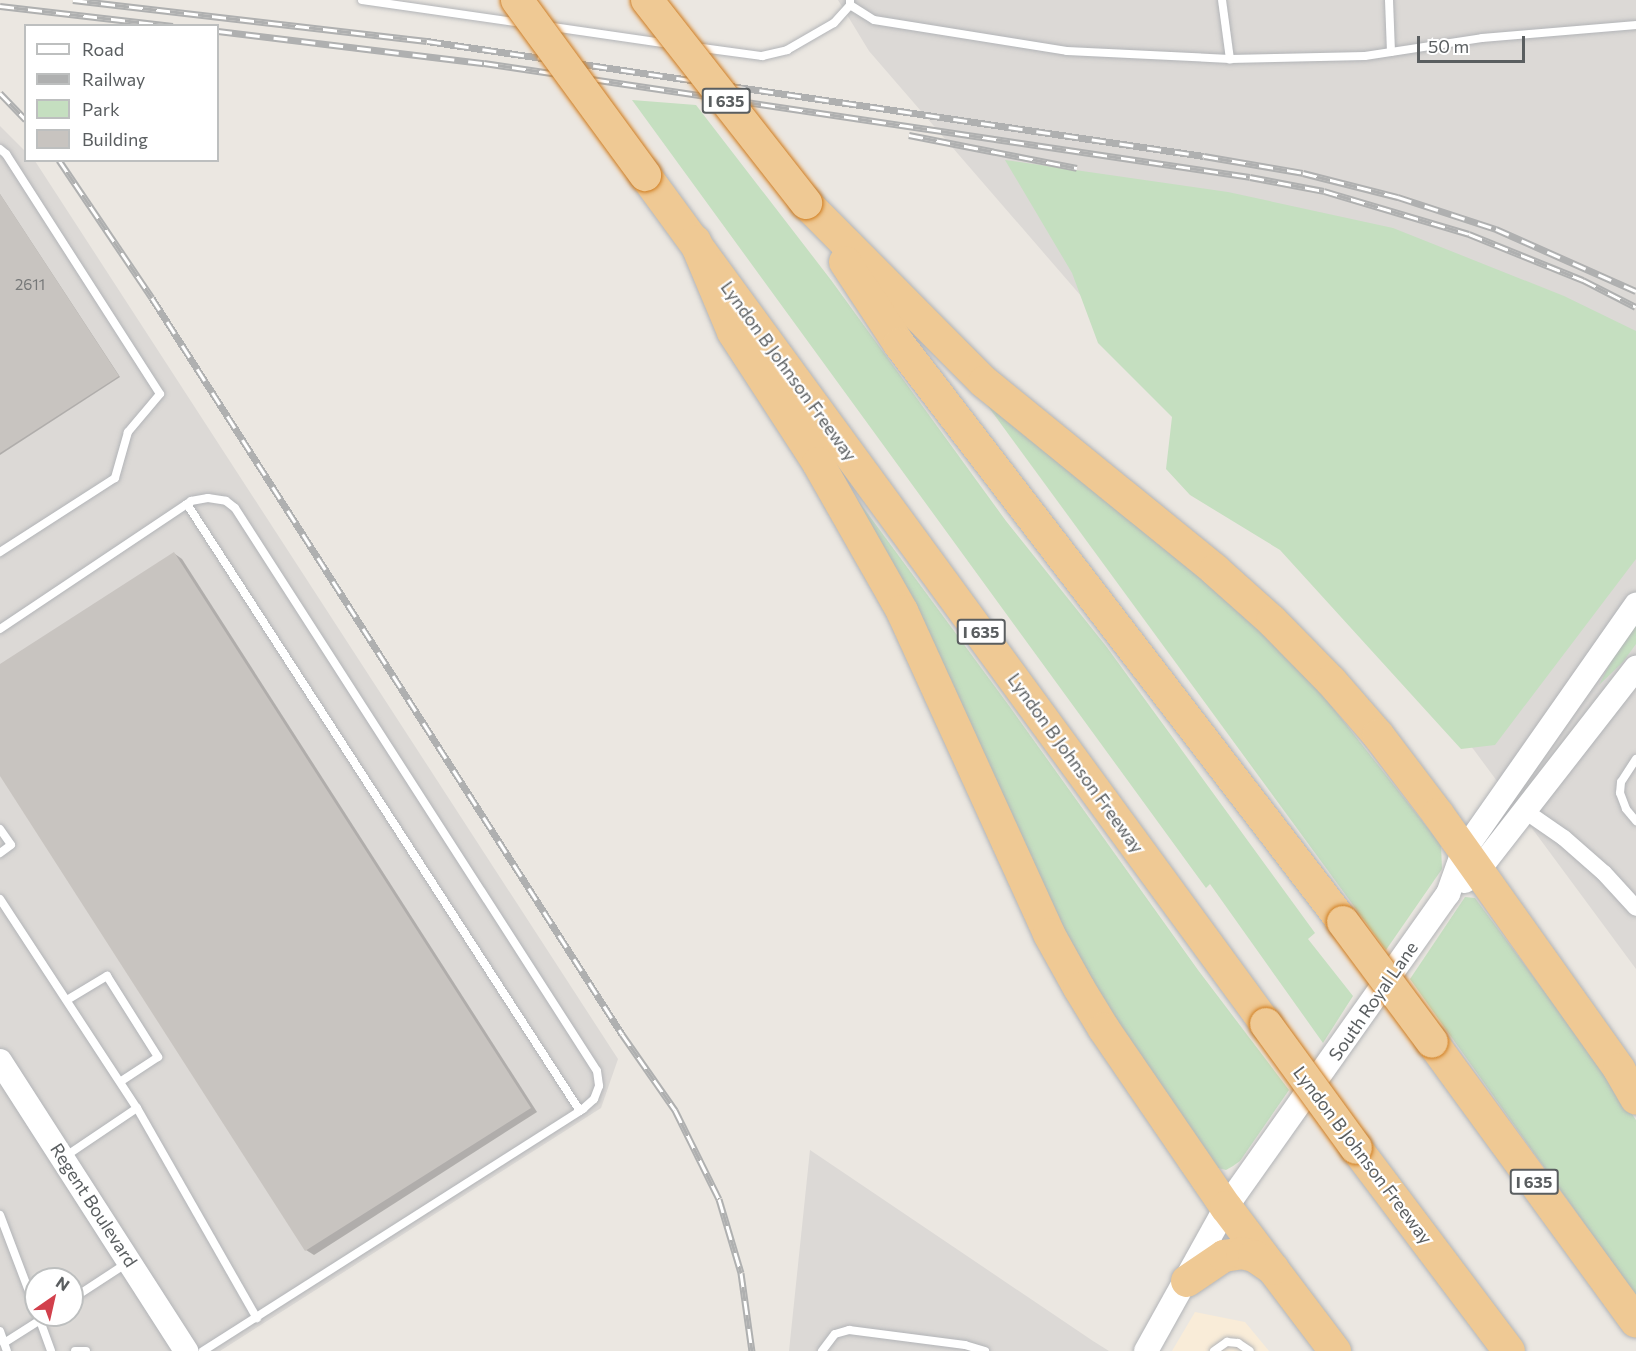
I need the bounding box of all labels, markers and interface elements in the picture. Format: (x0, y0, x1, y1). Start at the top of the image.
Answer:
legend (24, 24, 219, 162)
scale bar (1420, 24, 1528, 62)
text: 50 m (1428, 35, 1469, 57)
text: Road (82, 38, 124, 60)
text: Railway (82, 68, 145, 90)
road number: I 635 (700, 88, 752, 114)
text: Park (82, 98, 120, 120)
text: Building (82, 128, 148, 150)
house number: 2611 (15, 276, 45, 294)
street label: Lyndon B Johnson Freeway (716, 277, 862, 465)
road number: I 635 (956, 619, 1006, 645)
street label: Lyndon B Johnson Freeway (1003, 669, 1149, 857)
street label: South Royal Lane (1324, 937, 1422, 1065)
street label: Lyndon B Johnson Freeway (1289, 1062, 1437, 1248)
street label: Regent Boulevard (46, 1139, 142, 1271)
road number: I 635 (1508, 1169, 1559, 1195)
north arrow (24, 1267, 84, 1327)
text: N (53, 1272, 74, 1295)

